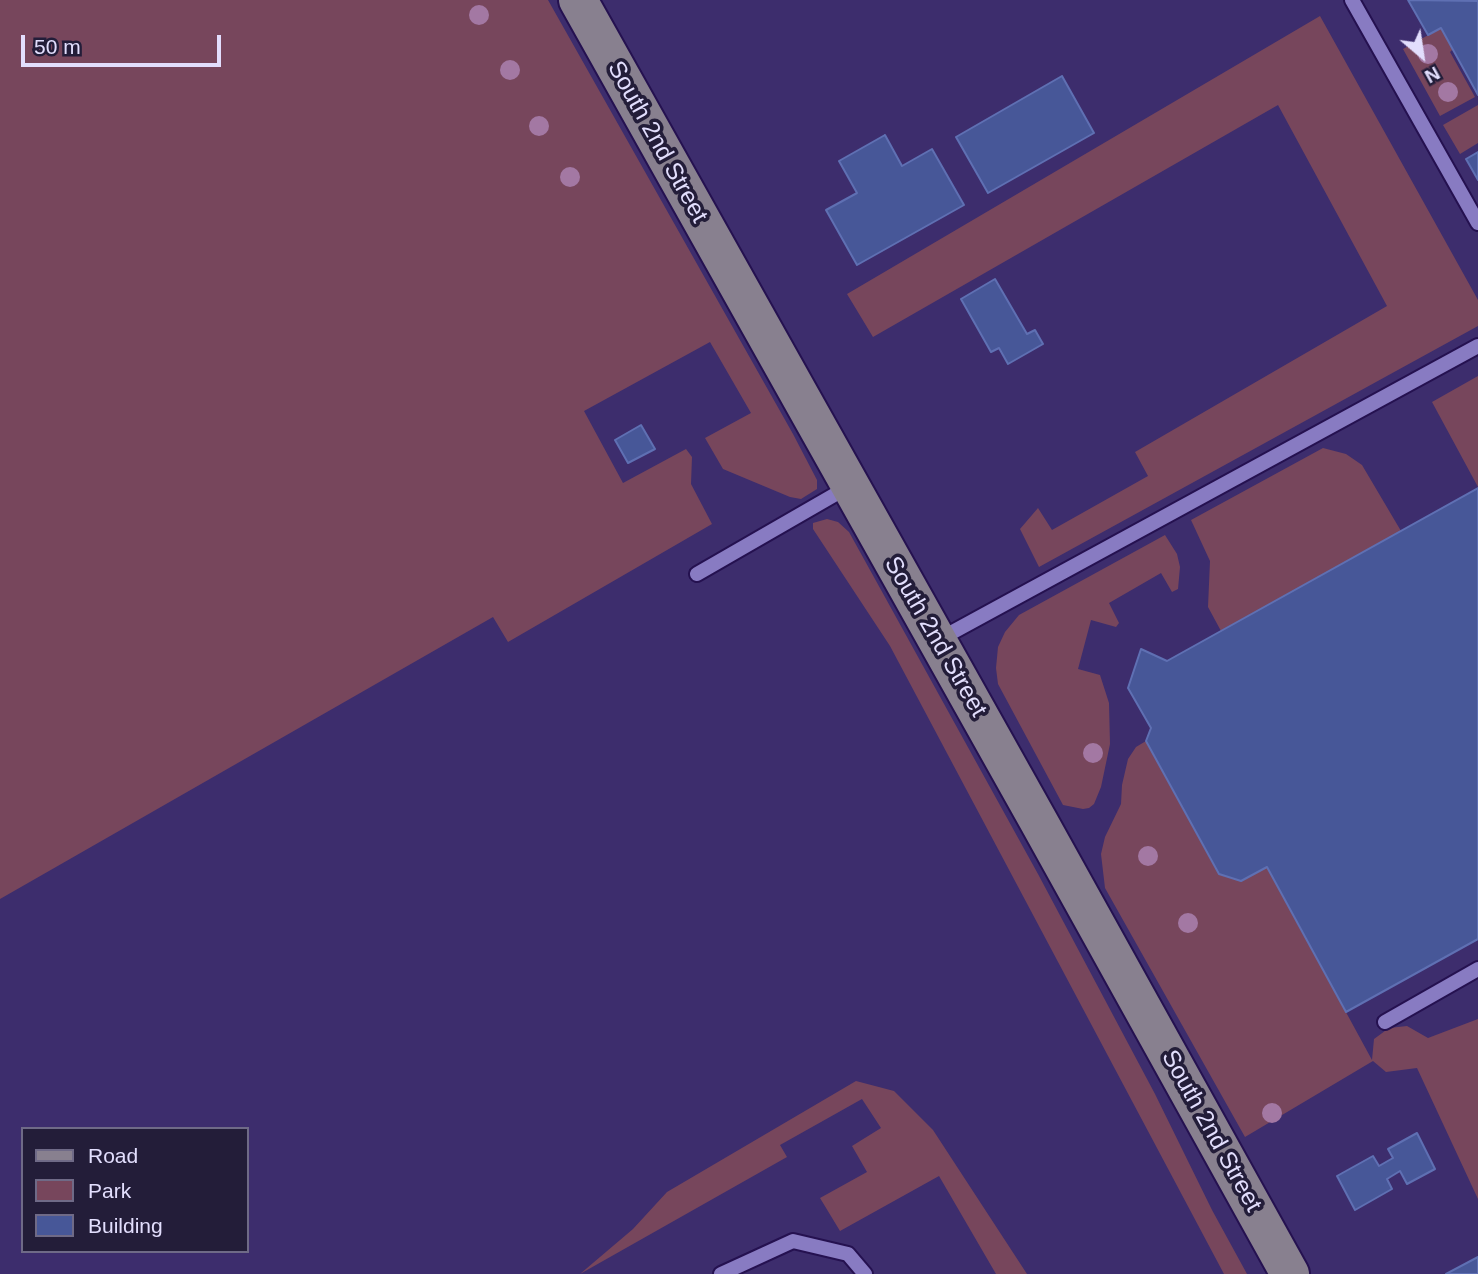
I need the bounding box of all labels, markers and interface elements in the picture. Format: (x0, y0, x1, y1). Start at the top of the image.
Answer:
scale bar (24, 21, 224, 65)
north arrow (1387, 21, 1457, 91)
text: 50 m (34, 35, 81, 58)
street label: South 2nd Street (601, 56, 713, 228)
text: N (1421, 62, 1444, 87)
street label: South 2nd Street (877, 552, 993, 722)
street label: South 2nd Street (1155, 1045, 1267, 1217)
legend (21, 1127, 248, 1253)
text: Road (88, 1144, 138, 1167)
text: Park (88, 1179, 131, 1202)
text: Building (88, 1214, 163, 1237)

